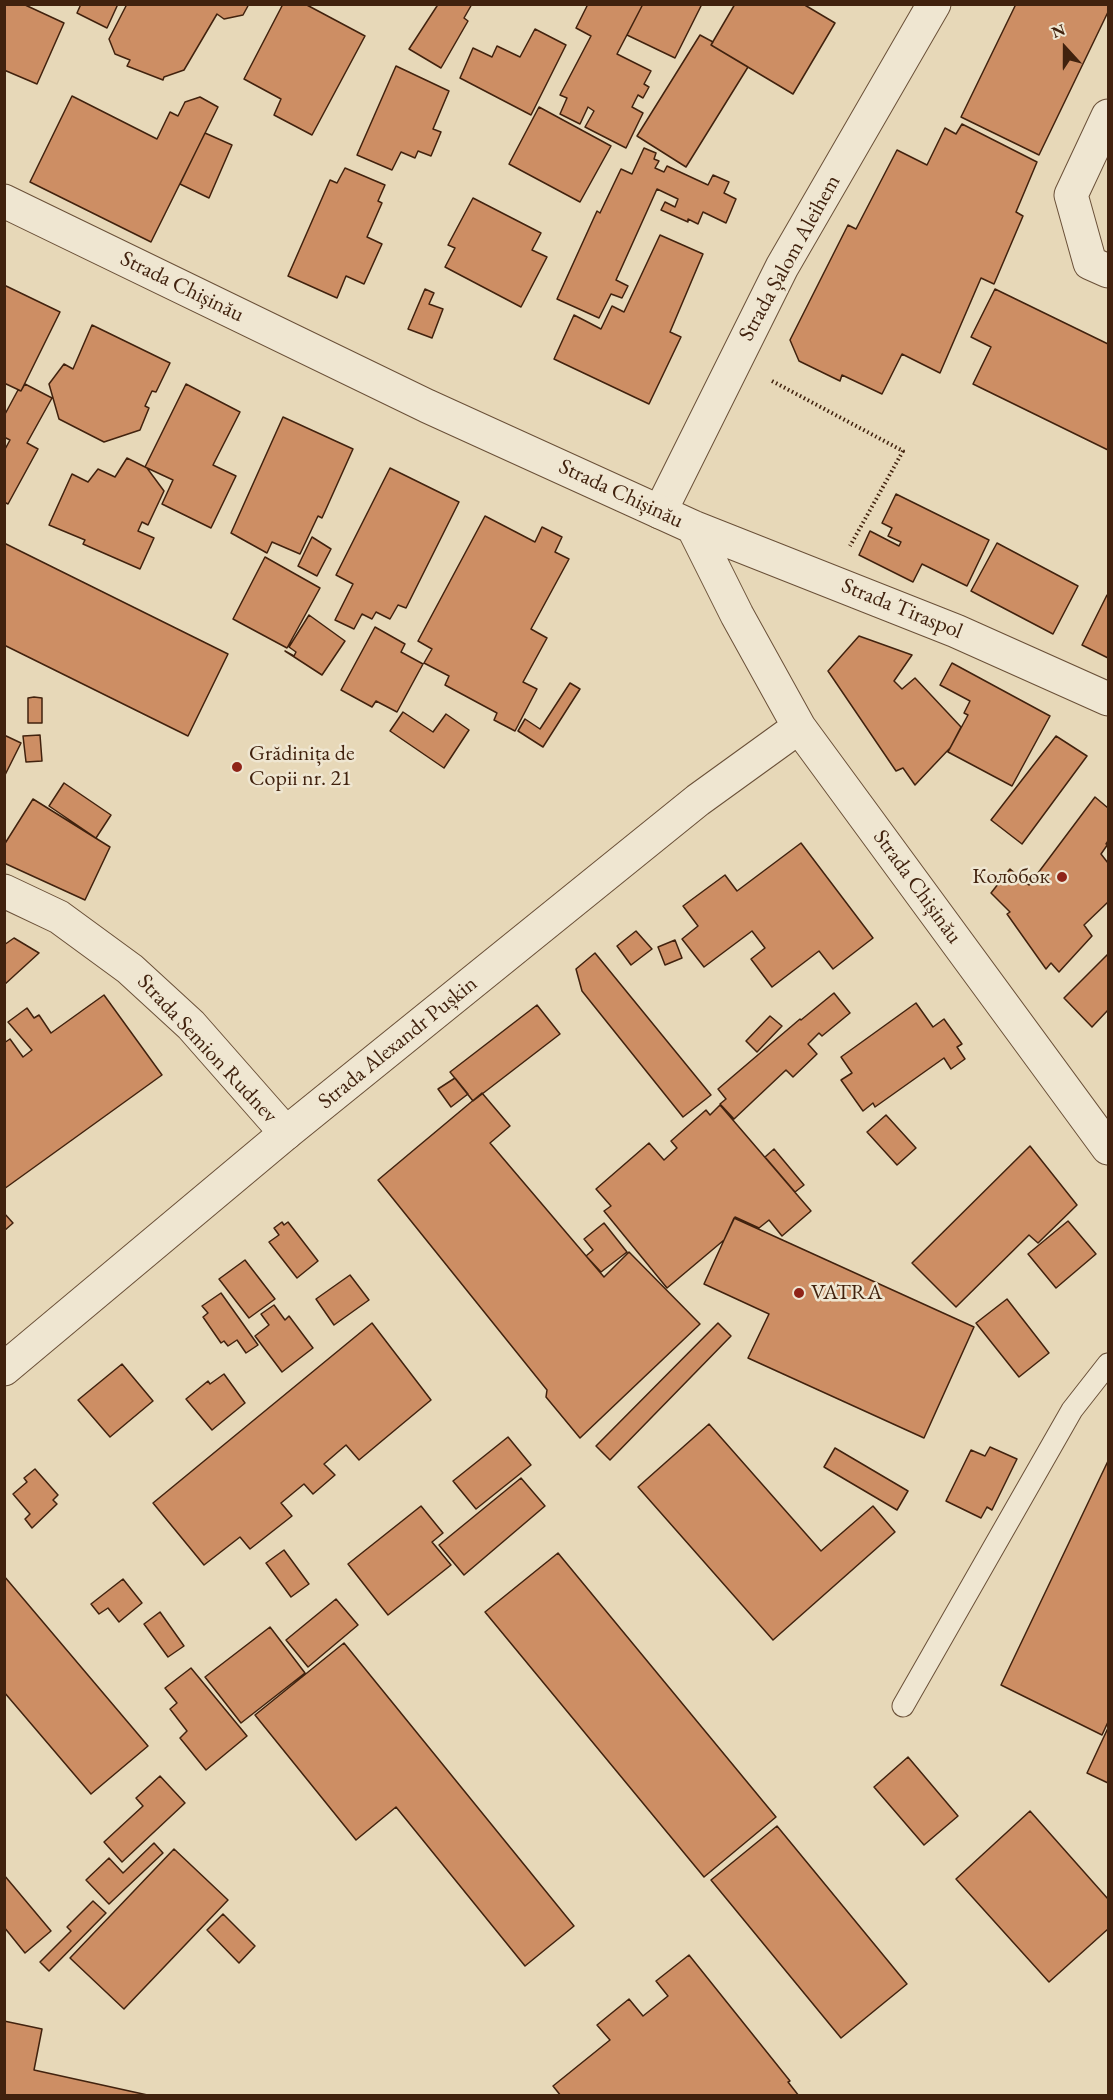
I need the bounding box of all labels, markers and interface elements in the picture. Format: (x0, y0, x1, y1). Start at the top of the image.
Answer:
north arrow (1035, 18, 1095, 78)
text: N (1049, 19, 1068, 43)
street label: Strada Șalom Aleihem (733, 170, 847, 346)
street label: Strada Chișinău (116, 246, 248, 328)
street label: Strada Chișinău (555, 454, 687, 534)
street label: Strada Tiraspol (838, 573, 966, 645)
place label: Grădinița de Copii nr. 21 (249, 741, 354, 792)
marker: Grădinița de Copii nr. 21 (230, 760, 244, 774)
street label: Strada Chișinău (867, 825, 967, 949)
place label: Колобок (972, 864, 1050, 890)
marker: Колобок (1055, 870, 1069, 884)
street label: Strada Semion Rudnev (131, 969, 283, 1129)
street label: Strada Alexandr Pușkin (313, 971, 483, 1115)
place label: VATRA (811, 1280, 883, 1306)
marker: VATRA (792, 1286, 806, 1300)

